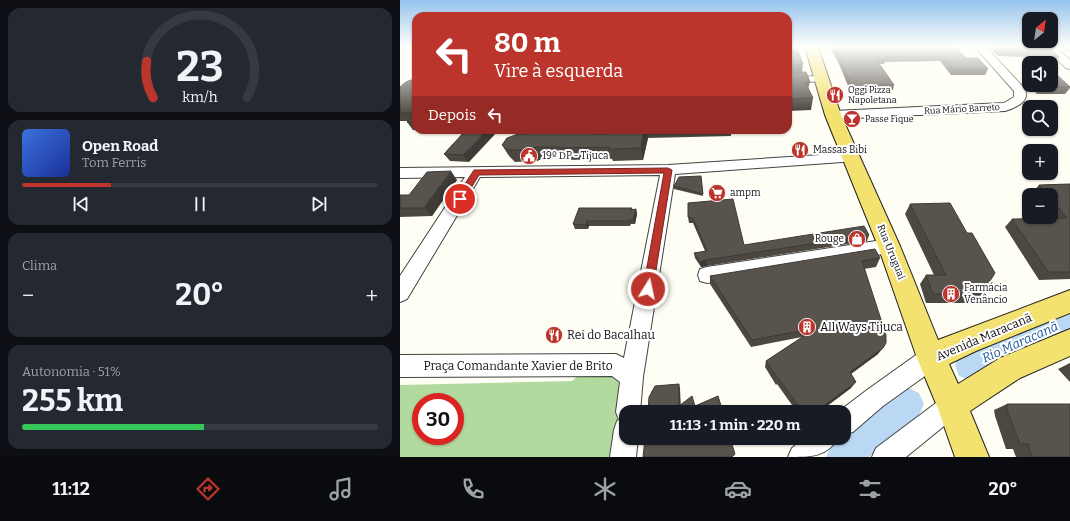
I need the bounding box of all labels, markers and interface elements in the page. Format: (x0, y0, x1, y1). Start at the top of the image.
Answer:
north arrow (1022, 12, 1058, 48)
map controls (1022, 12, 1058, 224)
text: 80 m (494, 26, 560, 59)
icon: left (428, 28, 480, 80)
text: 23 (176, 42, 224, 92)
button: sound (1022, 56, 1058, 92)
text: Vire à esquerda (494, 60, 623, 82)
restaurant icon: Oggi Pizza Napoletana (825, 85, 845, 105)
place label: Oggi Pizza Napoletana (848, 85, 897, 105)
text: km/h (182, 89, 218, 106)
button: search (1022, 100, 1058, 136)
street label: Rua Mário Barreto (924, 102, 1000, 116)
icon: left (484, 104, 506, 126)
text: Depois (428, 106, 476, 124)
bar icon: Passe Fique (842, 109, 862, 129)
place label: Passe Fique (865, 114, 914, 124)
text: Open Road (82, 137, 158, 155)
restaurant icon: Massas Bibi (790, 140, 810, 160)
place label: Massas Bibi (813, 144, 867, 156)
button: + (1022, 144, 1058, 180)
public building icon: 19º DP - Tijuca (519, 146, 539, 166)
place label: 19º DP - Tijuca (542, 150, 609, 162)
text: Tom Ferris (82, 155, 146, 170)
pin (443, 182, 477, 216)
supermarket icon: ampm (707, 183, 727, 203)
place label: ampm (730, 187, 761, 199)
icon: arrive (449, 188, 471, 210)
button: − (1022, 188, 1058, 224)
icon: previous (70, 193, 92, 215)
icon: pause (189, 193, 211, 215)
icon: next (308, 193, 330, 215)
street label: Rua Uruguai (875, 223, 908, 281)
shop icon: Rouge (847, 229, 867, 249)
place label: Rouge (815, 233, 844, 245)
text: Clima (22, 258, 57, 273)
position arrow (627, 268, 669, 310)
text: 20° (175, 277, 224, 313)
text: − (22, 282, 34, 309)
text: + (365, 282, 378, 309)
place label: Farmácia Venâncio (964, 282, 1008, 306)
building icon: Farmácia Venâncio (941, 284, 961, 304)
street label: Avenida Maracanã (934, 310, 1034, 364)
building icon: All Ways Tijuca (797, 317, 817, 337)
water label: Rio Maracanã (980, 318, 1060, 366)
place label: All Ways Tijuca (820, 320, 903, 334)
restaurant icon: Rei do Bacalhau (544, 325, 564, 345)
place label: Rei do Bacalhau (567, 328, 656, 342)
street label: Praça Comandante Xavier de Brito (423, 359, 613, 373)
text: Autonomia · 51% (22, 364, 121, 379)
text: 255 km (22, 383, 123, 419)
speed limit sign: 30 (412, 393, 464, 445)
text: 11:13 · 1 min · 220 m (670, 416, 800, 434)
icon: directions (194, 475, 222, 503)
icon: music (327, 475, 355, 503)
icon: phone (459, 475, 487, 503)
icon: climate (591, 475, 619, 503)
icon: car (724, 475, 752, 503)
icon: filters (856, 475, 884, 503)
text: 11:12 (52, 478, 90, 500)
text: 20° (988, 478, 1018, 500)

